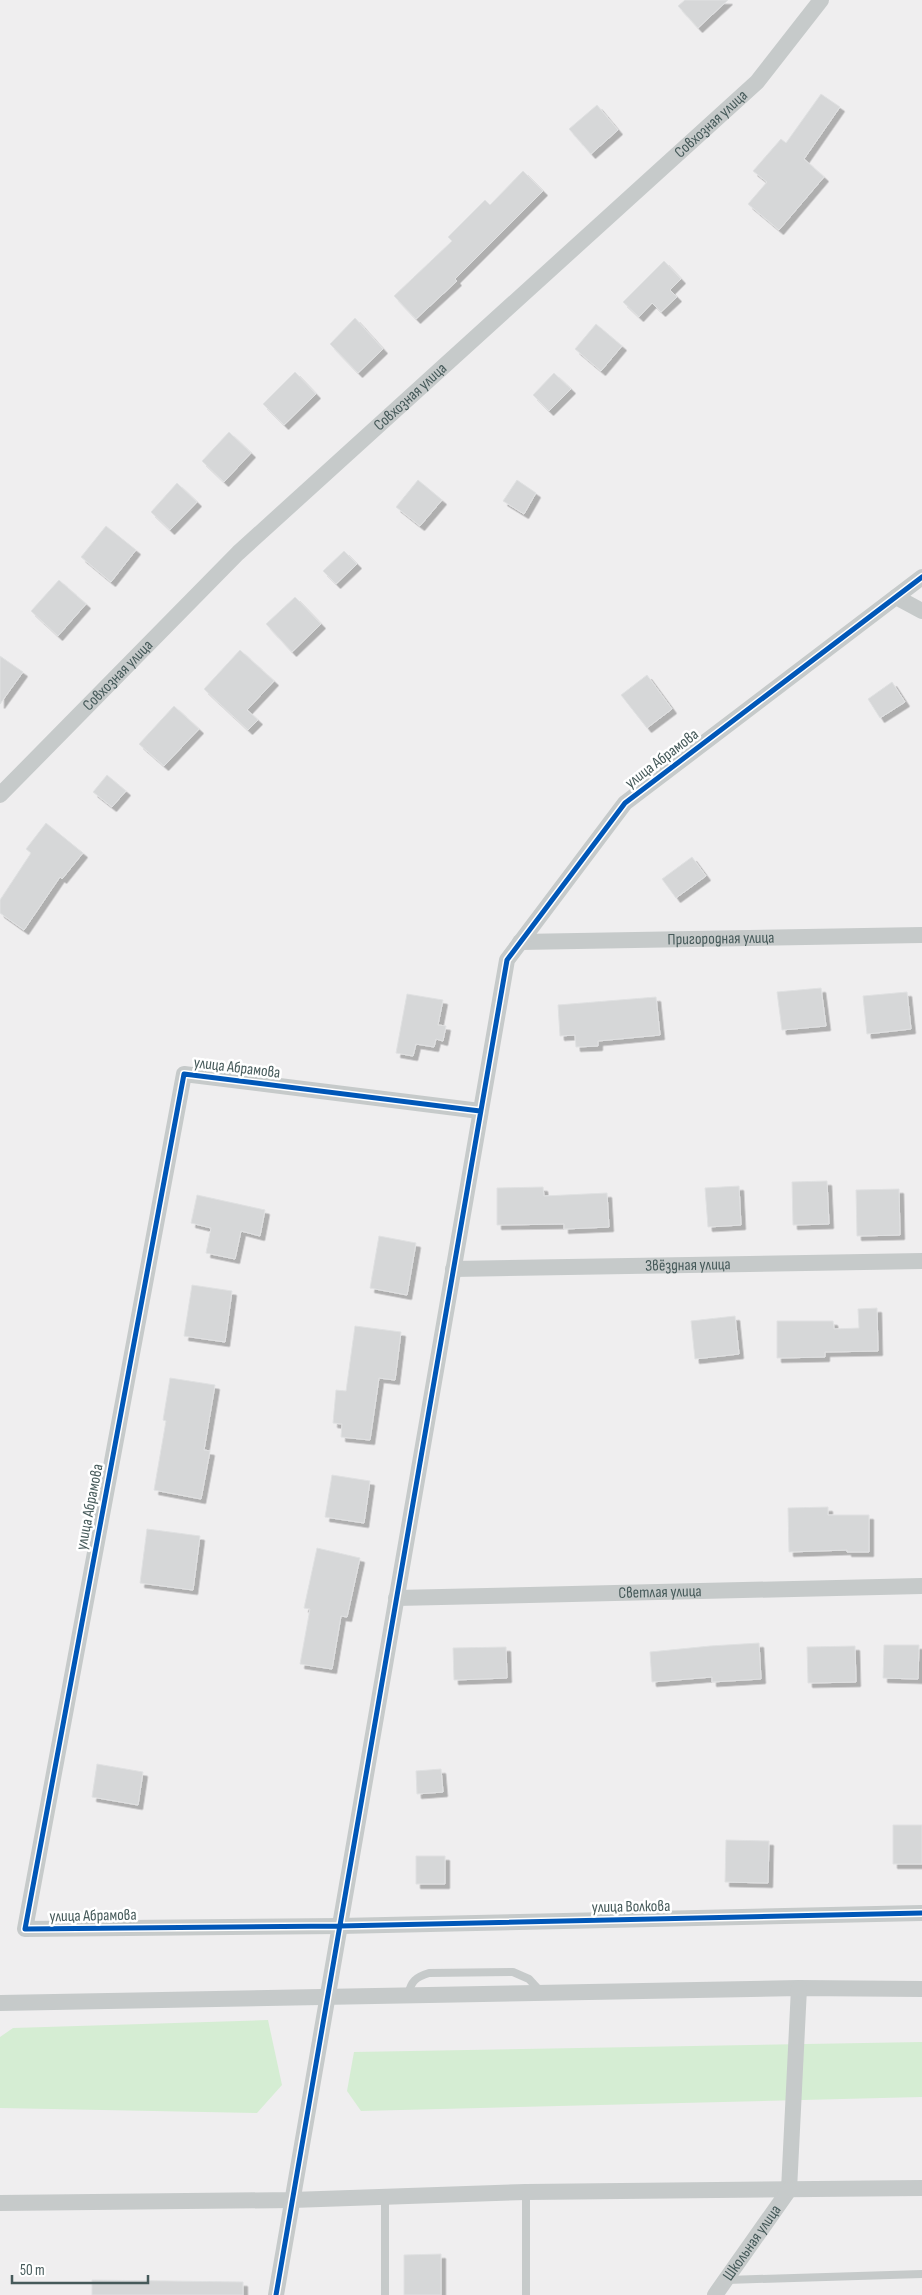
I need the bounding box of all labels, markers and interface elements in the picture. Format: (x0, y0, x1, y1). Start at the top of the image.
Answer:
street label: Совхозная улица (670, 86, 751, 162)
street label: Совхозная улица (370, 359, 451, 435)
street label: Совхозная улица (79, 636, 157, 715)
street label: улица Абрамова (621, 725, 703, 793)
street label: Пригородная улица (667, 928, 775, 949)
street label: улица Абрамова (193, 1053, 281, 1083)
street label: Звёздная улица (645, 1255, 731, 1275)
street label: улица Абрамова (72, 1462, 108, 1552)
street label: Светлая улица (618, 1582, 702, 1602)
street label: улица Волкова (592, 1897, 670, 1917)
street label: улица Абрамова (49, 1906, 137, 1926)
street label: Школьная улица (719, 2201, 785, 2284)
scale bar (12, 2252, 149, 2284)
text: 50 m (20, 2261, 45, 2280)

